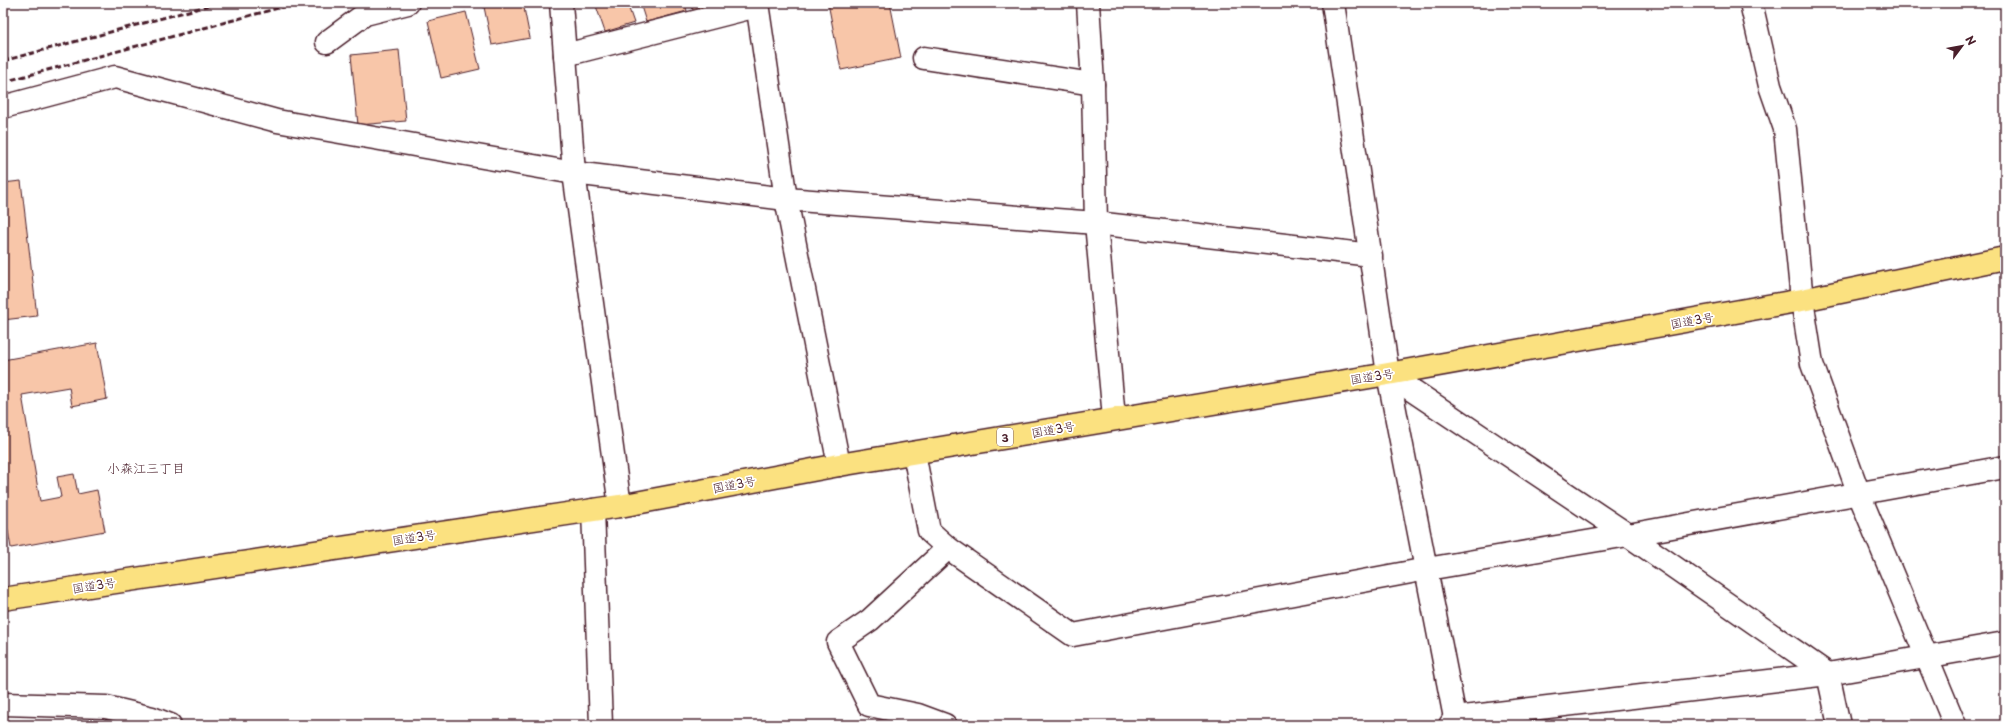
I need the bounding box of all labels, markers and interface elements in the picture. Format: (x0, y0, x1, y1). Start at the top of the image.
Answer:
north arrow (1942, 26, 1982, 66)
text: N (1961, 32, 1981, 49)
street label: 国道3号 (1669, 307, 1715, 333)
street label: 国道3号 (1349, 364, 1395, 388)
street label: 国道3号 (1030, 416, 1076, 442)
road number: 3 (997, 428, 1013, 446)
district label: 小森江三丁目 (107, 458, 185, 477)
street label: 国道3号 (711, 471, 757, 497)
street label: 国道3号 (391, 525, 437, 549)
street label: 国道3号 (71, 573, 117, 597)

